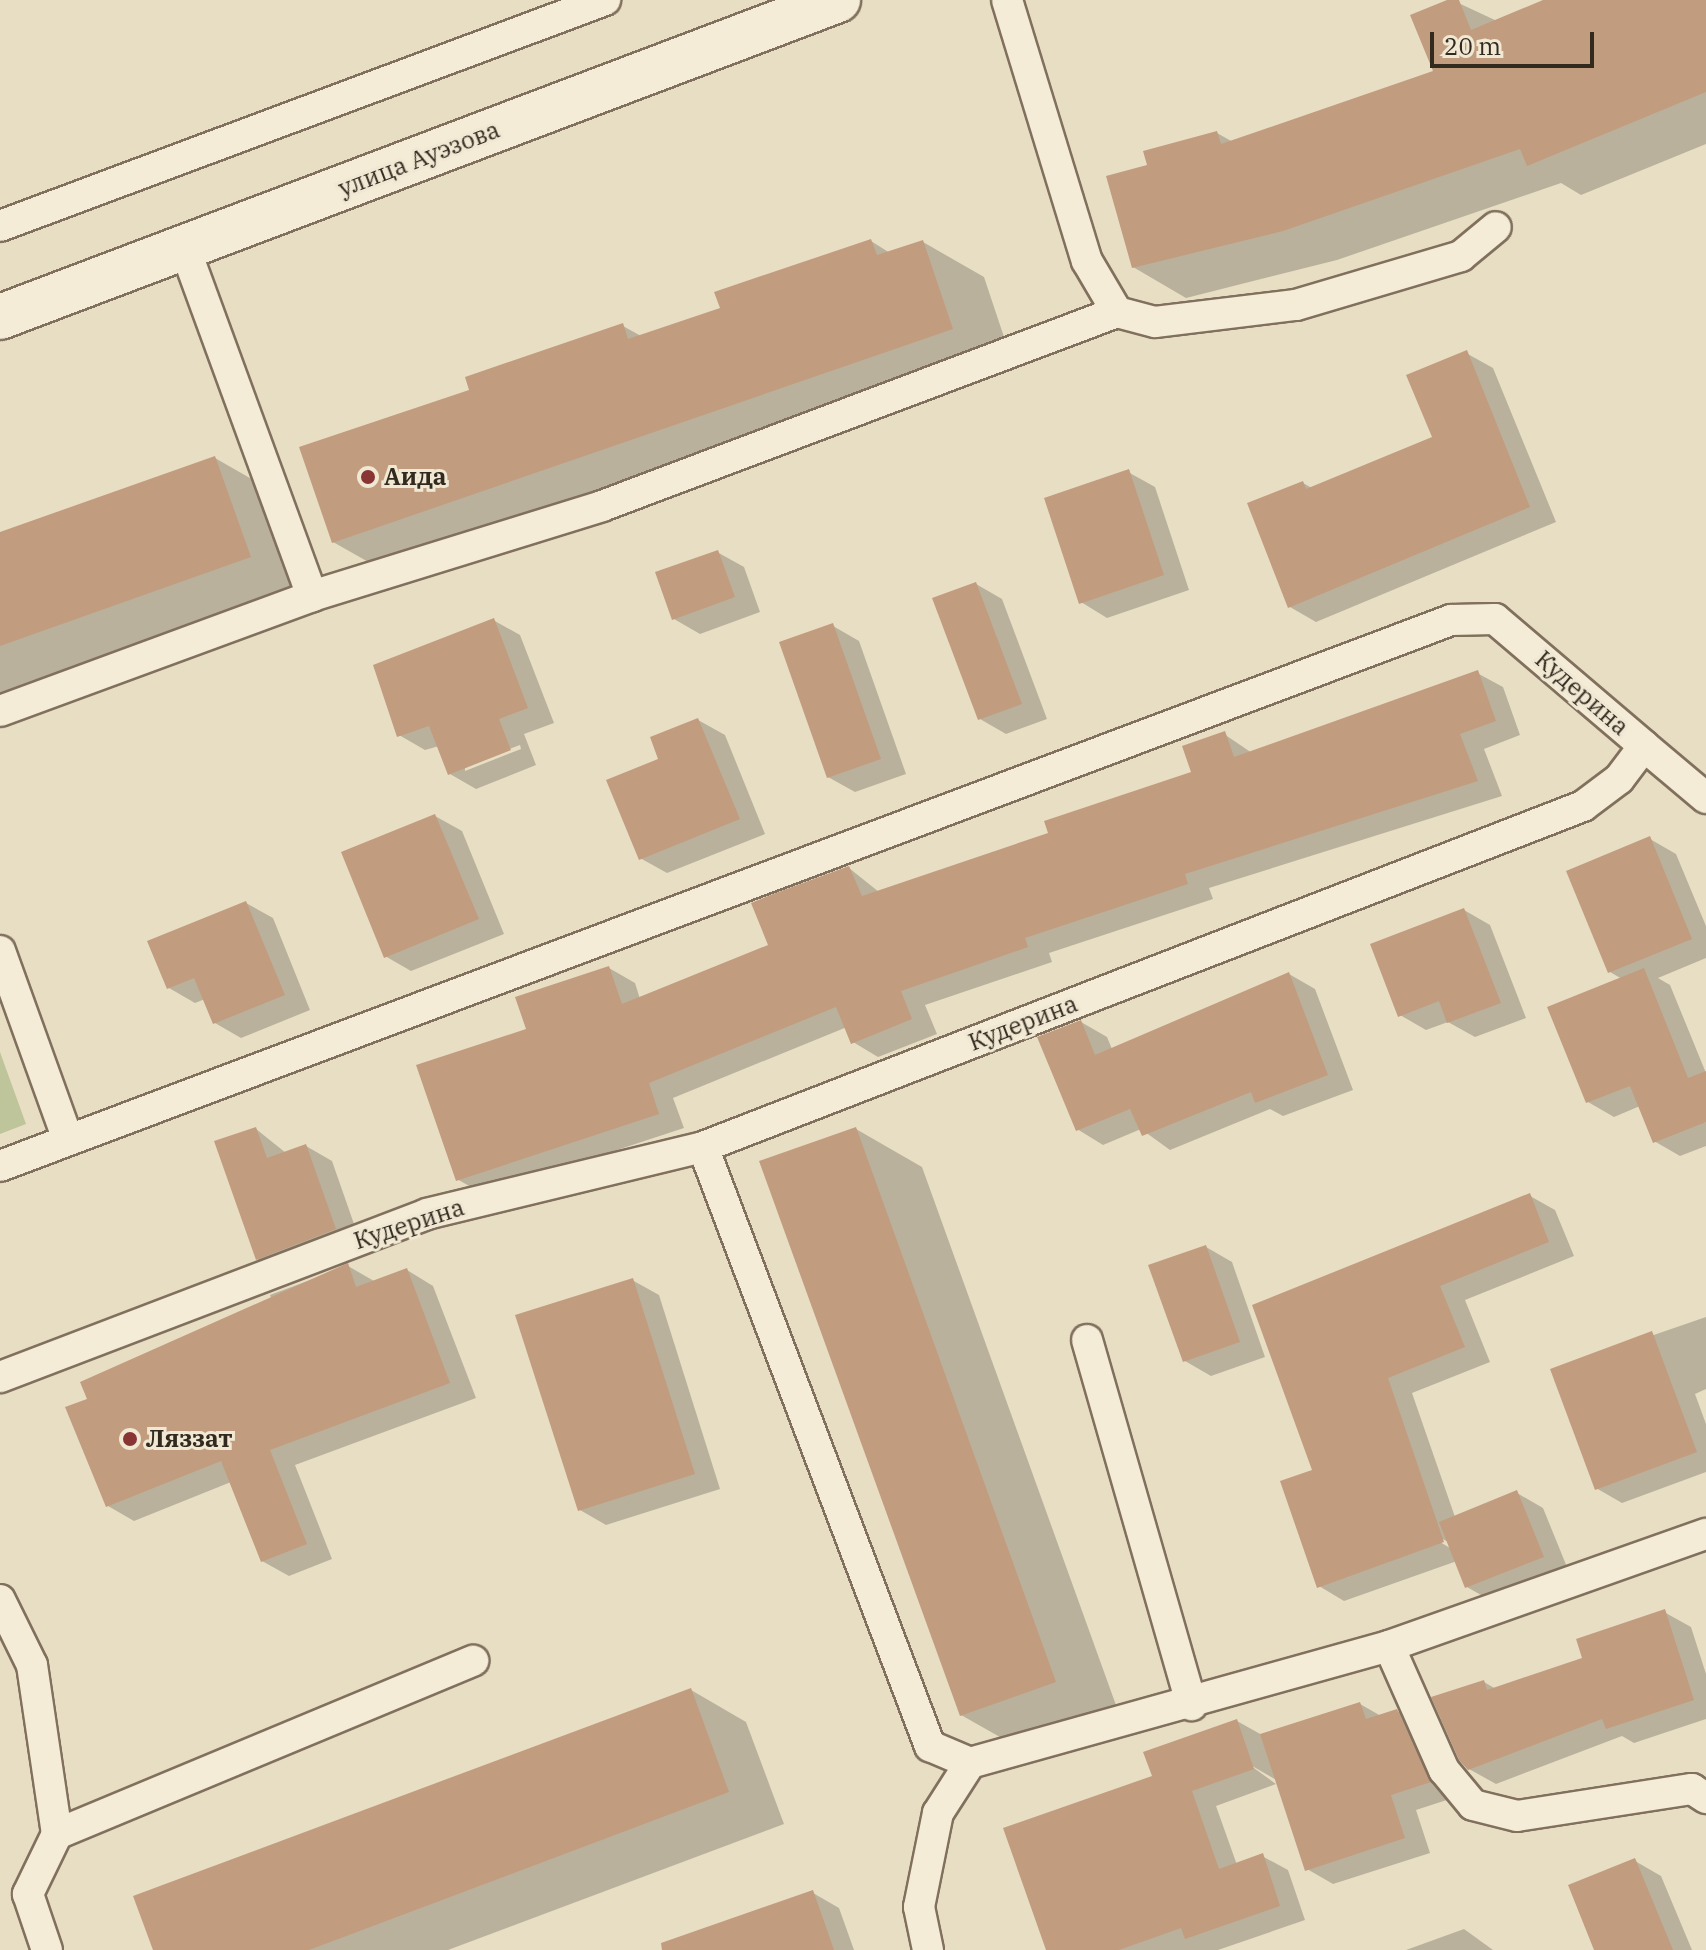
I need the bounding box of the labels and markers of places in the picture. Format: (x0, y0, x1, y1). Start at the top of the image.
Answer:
place label: Аида (384, 463, 446, 491)
marker: Аида (359, 468, 377, 486)
place label: Ляззат (146, 1425, 233, 1453)
marker: Ляззат (121, 1430, 139, 1448)

